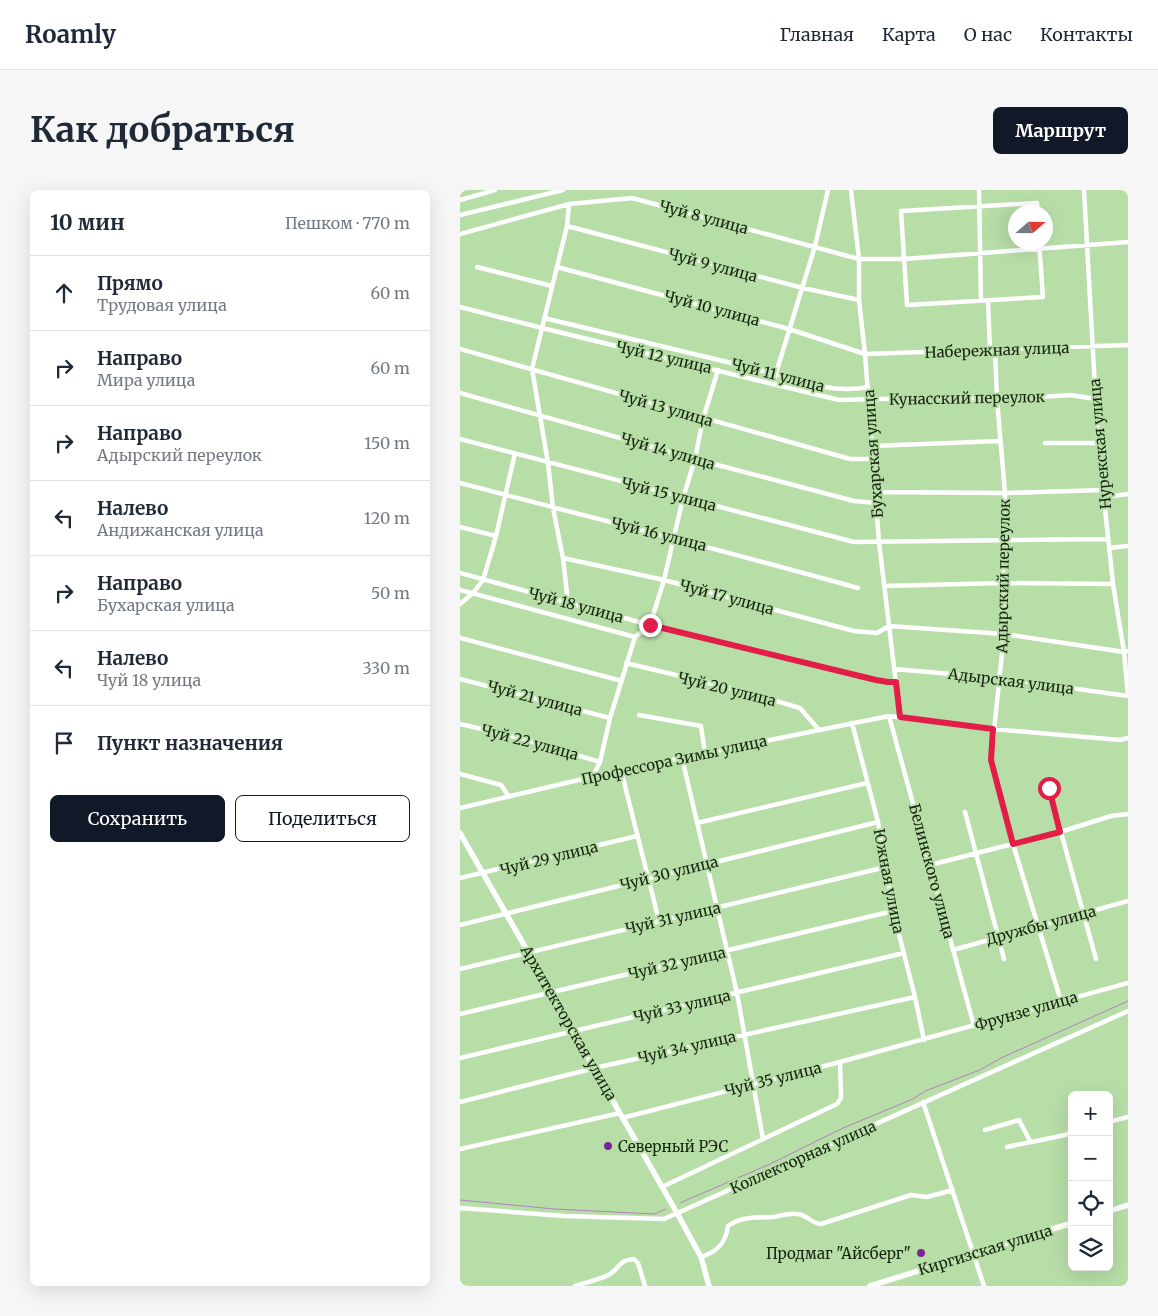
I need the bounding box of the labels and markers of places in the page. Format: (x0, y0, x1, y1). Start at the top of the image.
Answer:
place label: Северный РЭС (618, 1137, 728, 1156)
marker: Северный РЭС (602, 1140, 614, 1152)
place label: Продмаг "Айсберг" (766, 1244, 911, 1263)
marker: Продмаг "Айсберг" (915, 1247, 927, 1259)

